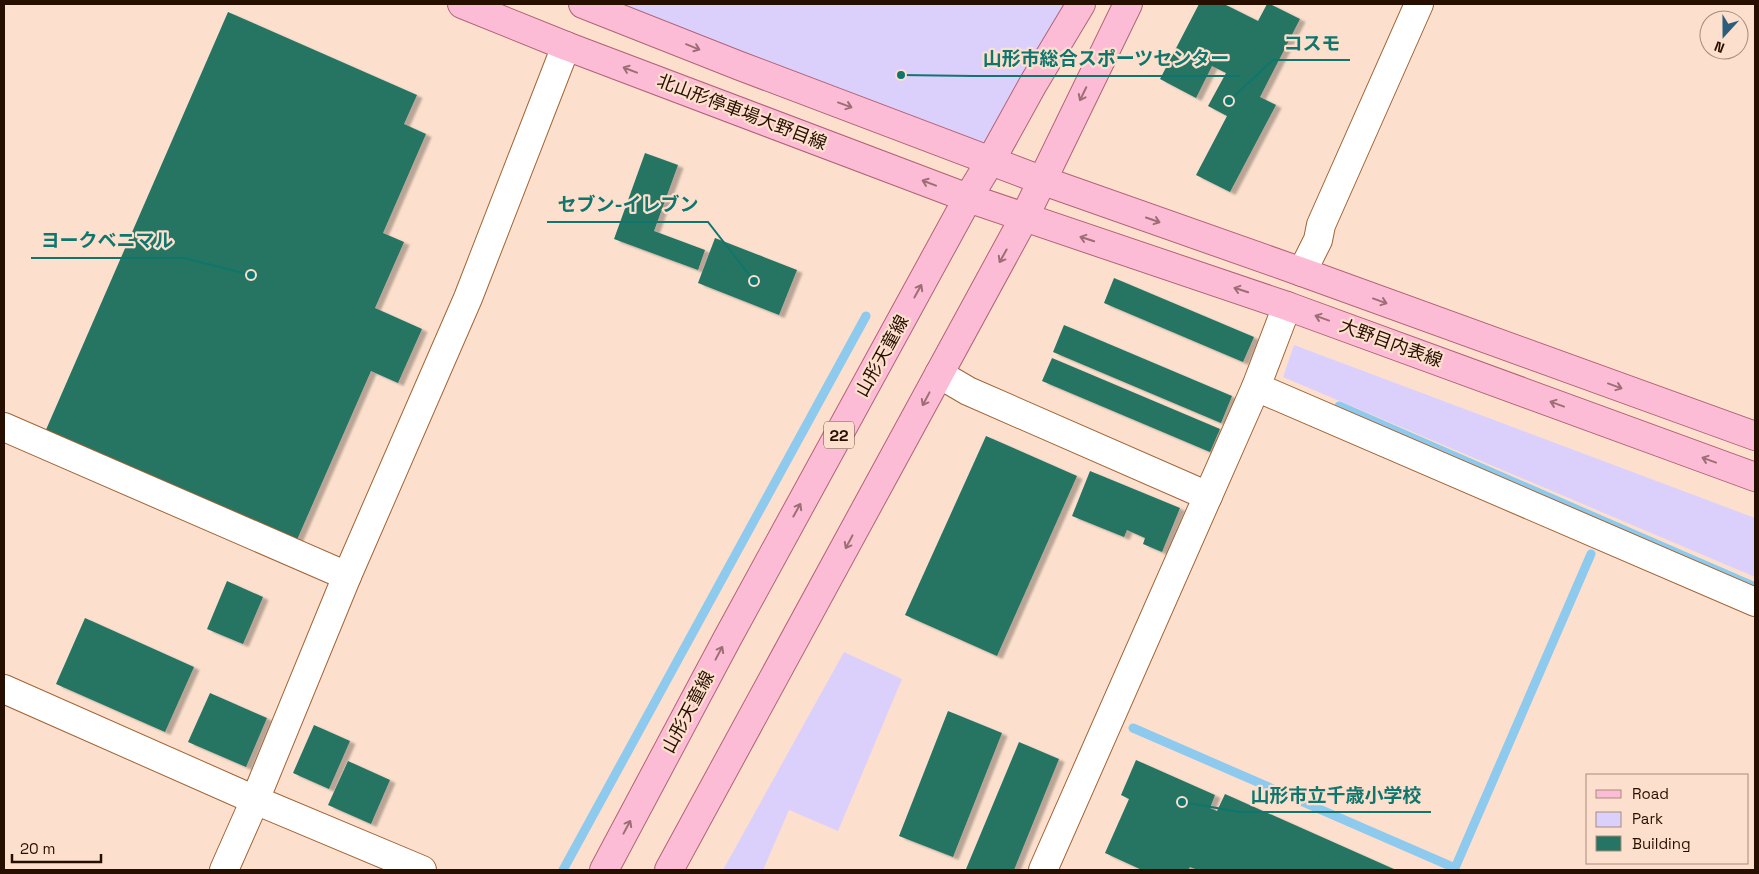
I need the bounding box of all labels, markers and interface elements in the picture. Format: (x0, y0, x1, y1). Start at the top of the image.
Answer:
north arrow (1699, 10, 1749, 60)
callout: コスモ (1273, 26, 1350, 60)
text: コスモ (1283, 31, 1341, 56)
text: N (1712, 37, 1727, 57)
callout: 山形市総合スポーツセンター (973, 42, 1240, 76)
one-way arrow (685, 43, 700, 53)
text: 山形市総合スポーツセンター (983, 46, 1229, 71)
one-way arrow (622, 65, 638, 74)
street label: 北山形停車場大野目線 (654, 69, 830, 155)
one-way arrow (1078, 87, 1088, 102)
one-way arrow (837, 101, 852, 110)
one-way arrow (922, 178, 937, 187)
callout: セブン-イレブン (547, 188, 708, 222)
text: セブン-イレブン (557, 192, 699, 217)
one-way arrow (1145, 216, 1161, 225)
callout: ヨークベニマル (31, 224, 184, 258)
text: ヨークベニマル (40, 228, 174, 253)
one-way arrow (1079, 234, 1095, 243)
one-way arrow (998, 248, 1007, 263)
one-way arrow (913, 284, 923, 299)
one-way arrow (1234, 285, 1249, 294)
one-way arrow (1372, 297, 1388, 306)
street label: 山形天童線 (850, 311, 913, 401)
one-way arrow (1315, 313, 1330, 322)
street label: 大野目内表線 (1336, 313, 1446, 372)
one-way arrow (1607, 382, 1623, 391)
one-way arrow (921, 391, 931, 406)
one-way arrow (1550, 399, 1565, 408)
road number: 22 (824, 422, 854, 448)
one-way arrow (1702, 455, 1718, 464)
one-way arrow (793, 504, 803, 518)
one-way arrow (843, 534, 853, 548)
one-way arrow (715, 646, 725, 661)
street label: 山形天童線 (656, 667, 719, 757)
legend (1586, 774, 1749, 864)
callout: 山形市立千歳小学校 (1240, 778, 1431, 812)
text: 山形市立千歳小学校 (1250, 783, 1422, 808)
text: Road (1632, 784, 1669, 803)
text: Park (1632, 809, 1663, 828)
one-way arrow (623, 820, 632, 835)
scale bar (12, 832, 101, 864)
text: Building (1632, 834, 1691, 853)
text: 20 m (20, 839, 55, 858)

